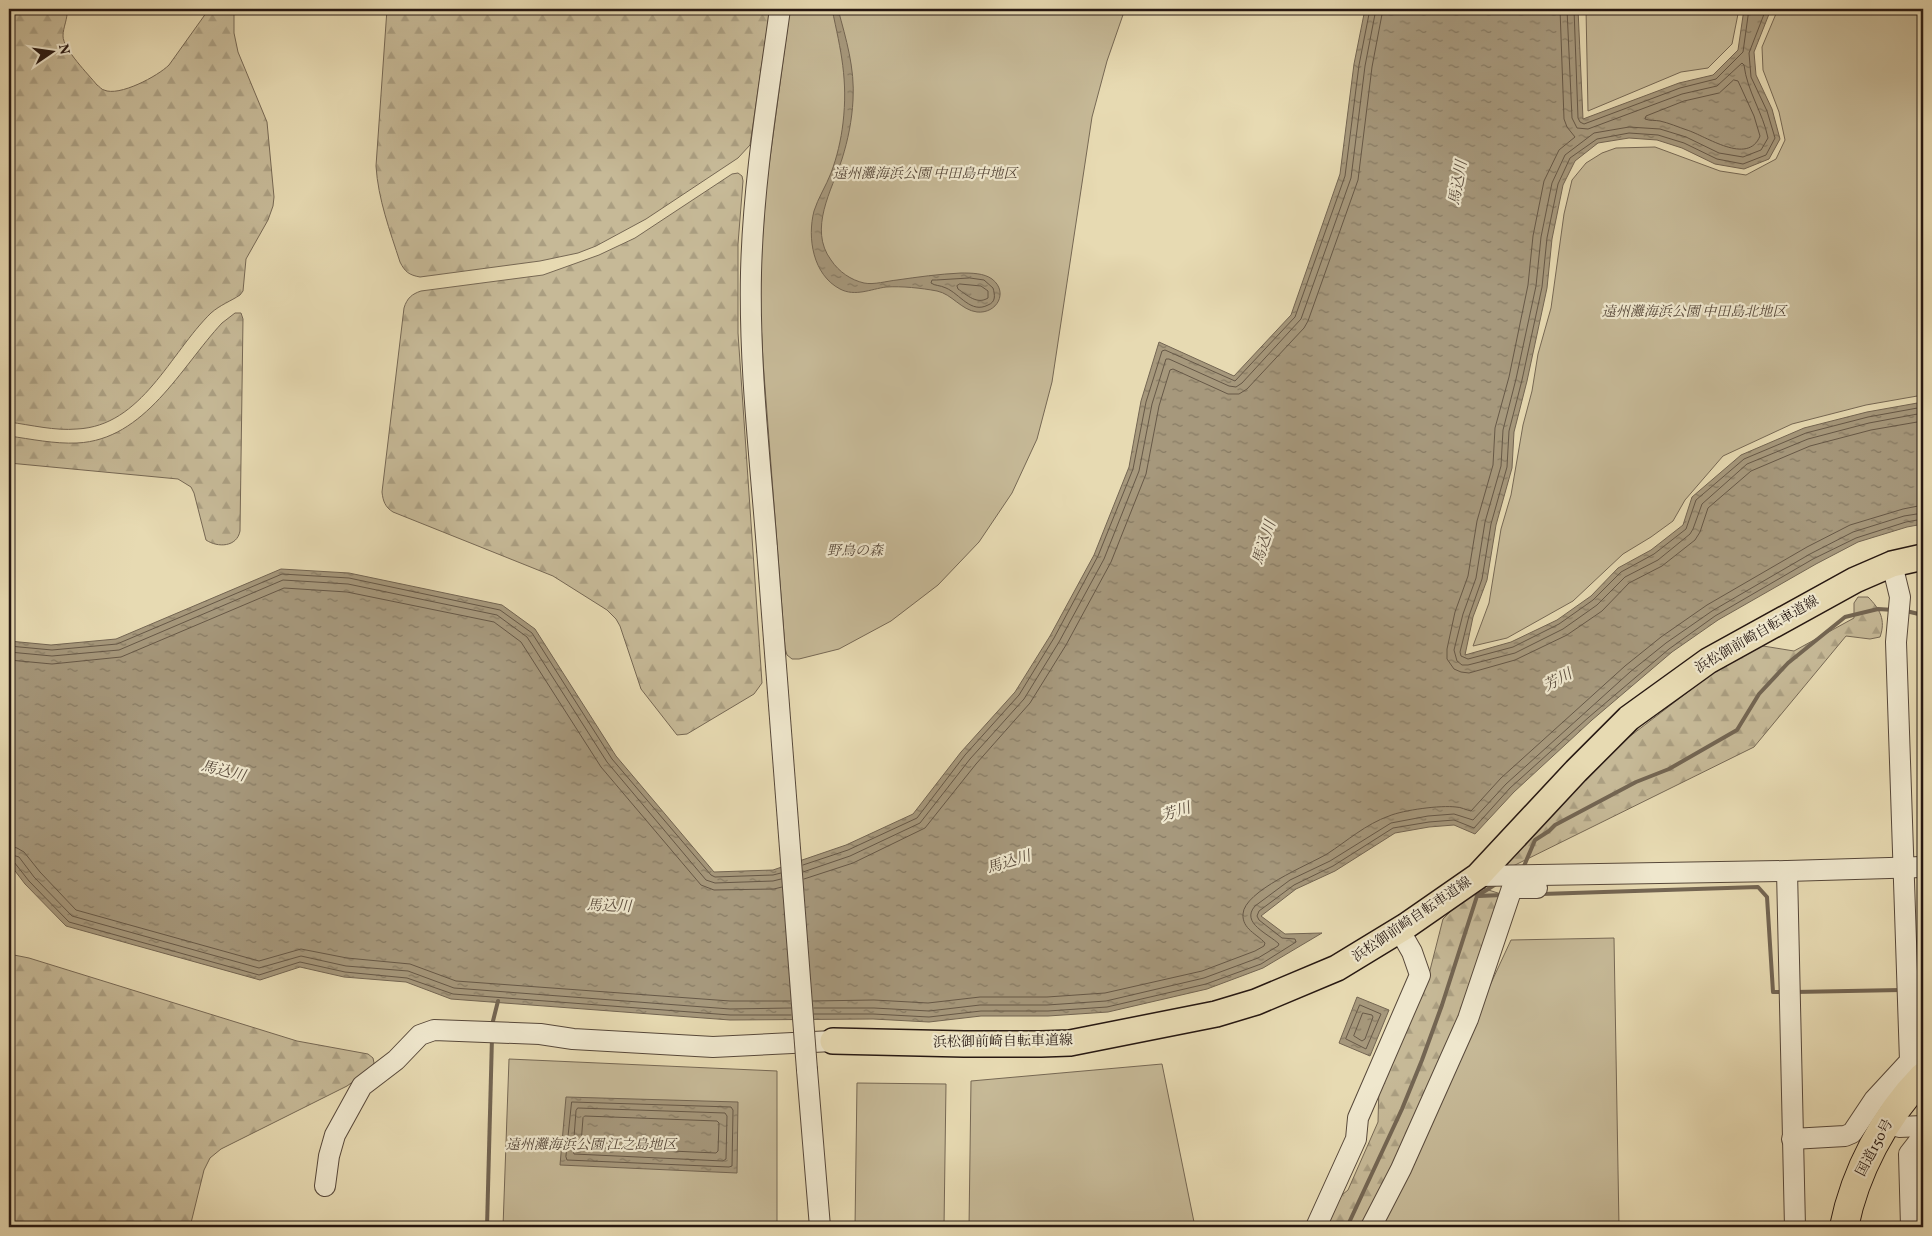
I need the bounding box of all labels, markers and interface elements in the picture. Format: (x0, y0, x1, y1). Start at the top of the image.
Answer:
north arrow (28, 28, 78, 78)
text: N (53, 42, 74, 57)
water label: 馬込川 (1445, 157, 1474, 207)
park label: 遠州灘海浜公園 中田島中地区 (833, 165, 1019, 184)
park label: 遠州灘海浜公園 中田島北地区 (1602, 303, 1788, 322)
water label: 馬込川 (1248, 516, 1283, 568)
park label: 野鳥の森 (827, 542, 885, 561)
street label: 浜松御前崎自転車道線 (1692, 592, 1822, 678)
water label: 芳川 (1540, 664, 1578, 697)
water label: 馬込川 (199, 756, 249, 788)
water label: 芳川 (1159, 798, 1195, 827)
water label: 馬込川 (984, 846, 1035, 880)
street label: 浜松御前崎自転車道線 (1349, 873, 1475, 967)
water label: 馬込川 (586, 896, 634, 918)
street label: 浜松御前崎自転車道線 (933, 1031, 1073, 1053)
street label: 国道150号 (1852, 1116, 1898, 1180)
park label: 遠州灘海浜公園 江之島地区 (506, 1136, 678, 1155)

